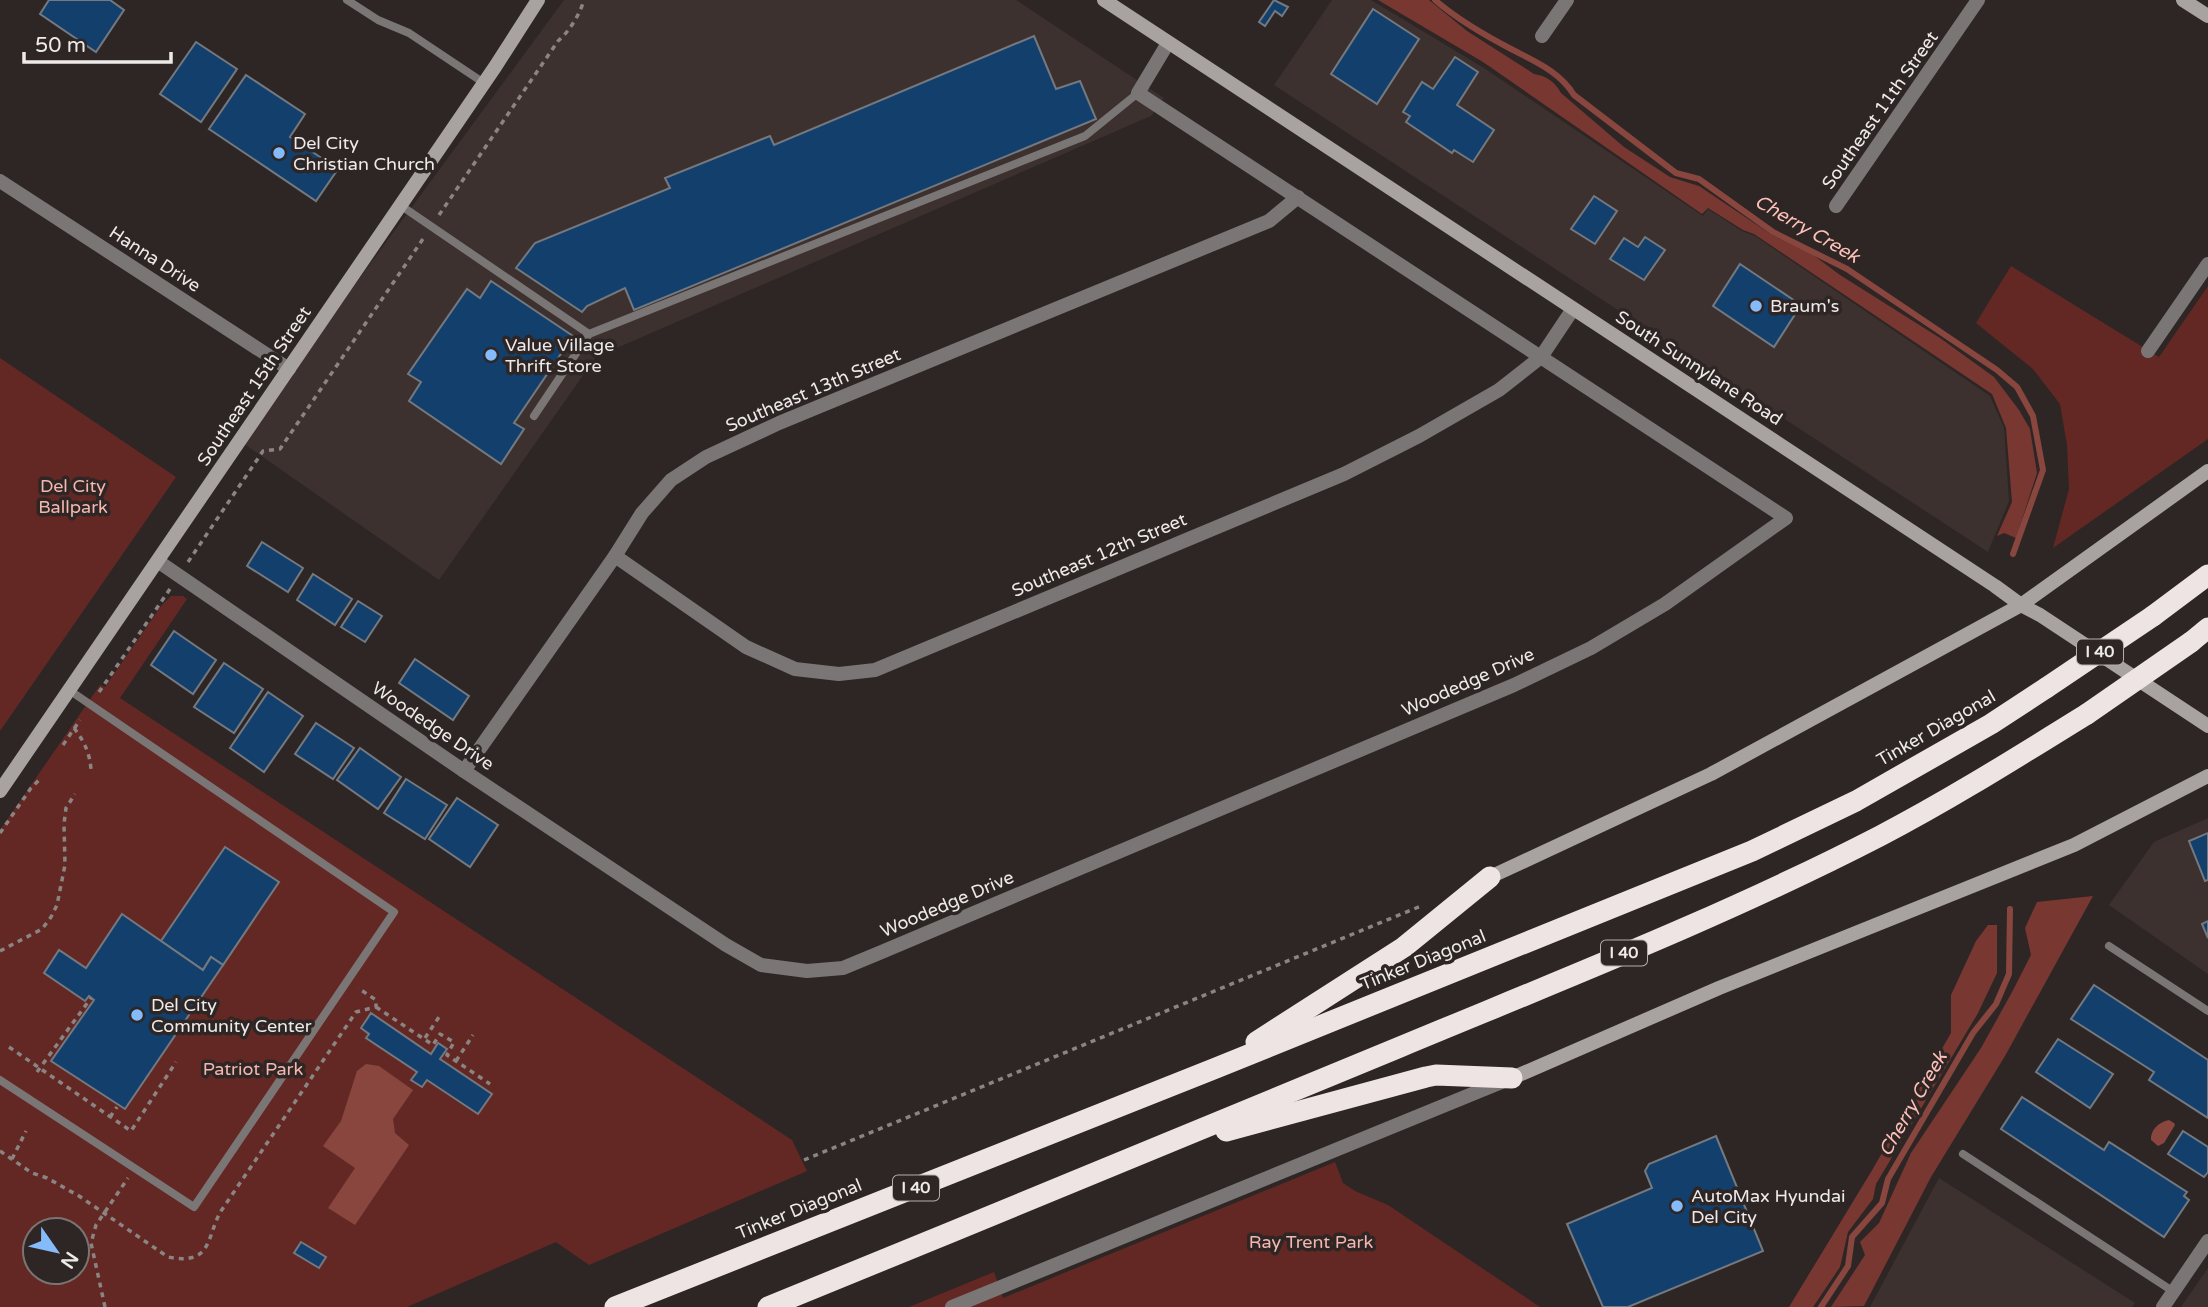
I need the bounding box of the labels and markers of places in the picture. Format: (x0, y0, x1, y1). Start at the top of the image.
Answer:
place label: Del City Christian Church (293, 132, 435, 175)
marker: Del City Christian Church (271, 145, 287, 161)
place label: Braum's (1770, 295, 1839, 317)
marker: Braum's (1748, 298, 1764, 314)
place label: Value Village Thrift Store (505, 334, 614, 377)
marker: Value Village Thrift Store (483, 347, 499, 363)
place label: Del City Community Center (151, 994, 312, 1037)
marker: Del City Community Center (129, 1007, 145, 1023)
place label: AutoMax Hyundai Del City (1691, 1185, 1845, 1228)
marker: AutoMax Hyundai Del City (1669, 1198, 1685, 1214)

